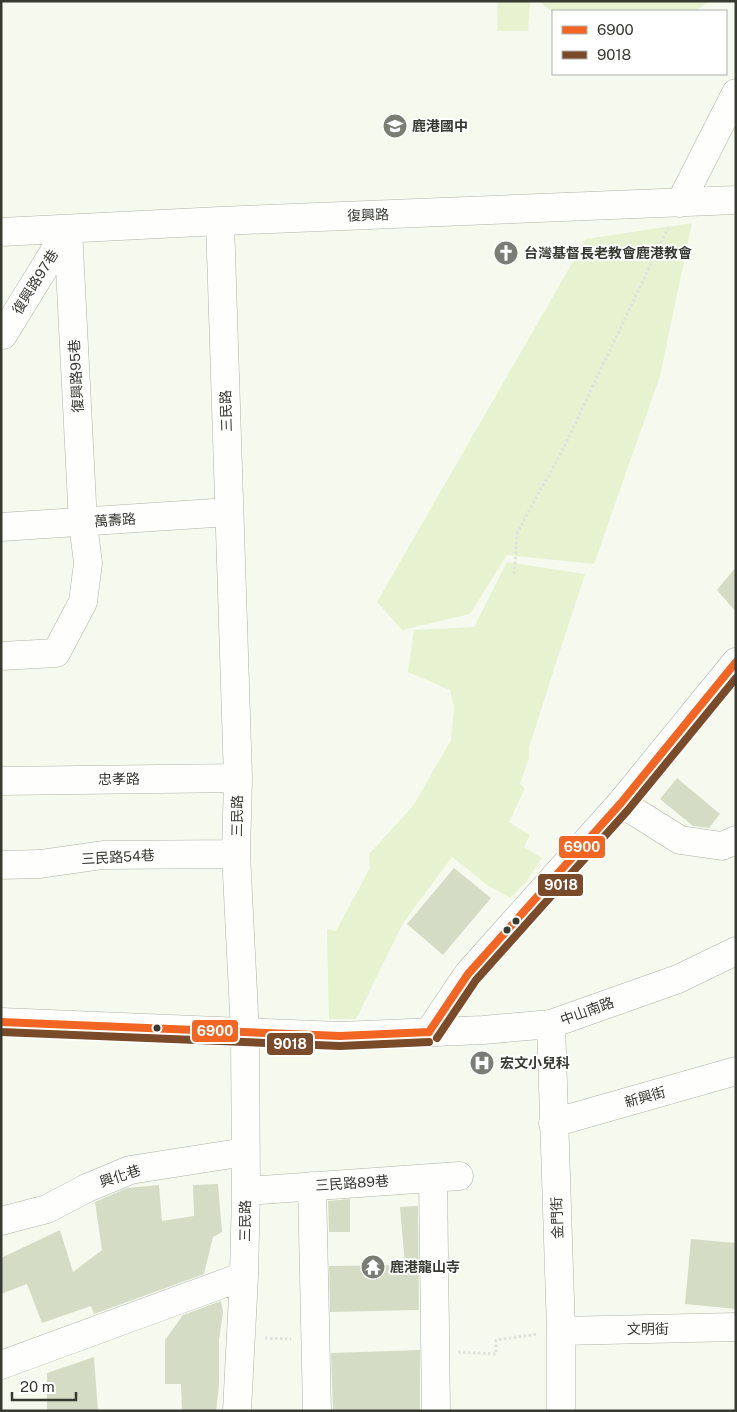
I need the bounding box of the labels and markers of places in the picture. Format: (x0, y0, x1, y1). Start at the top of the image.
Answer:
school or university icon: 鹿港國中 (382, 113, 408, 139)
place label: 鹿港國中 (412, 118, 468, 134)
church icon: 台灣基督長老教會鹿港教會 (493, 240, 519, 266)
place label: 台灣基督長老教會鹿港教會 (524, 245, 692, 261)
unlabelled marker (511, 916, 521, 926)
unlabelled marker (502, 925, 512, 935)
unlabelled marker (152, 1023, 162, 1033)
hospital icon: 宏文小兒科 (469, 1050, 495, 1076)
place label: 宏文小兒科 (500, 1055, 570, 1071)
temple icon: 鹿港龍山寺 (360, 1254, 386, 1280)
place label: 鹿港龍山寺 (390, 1259, 460, 1275)

